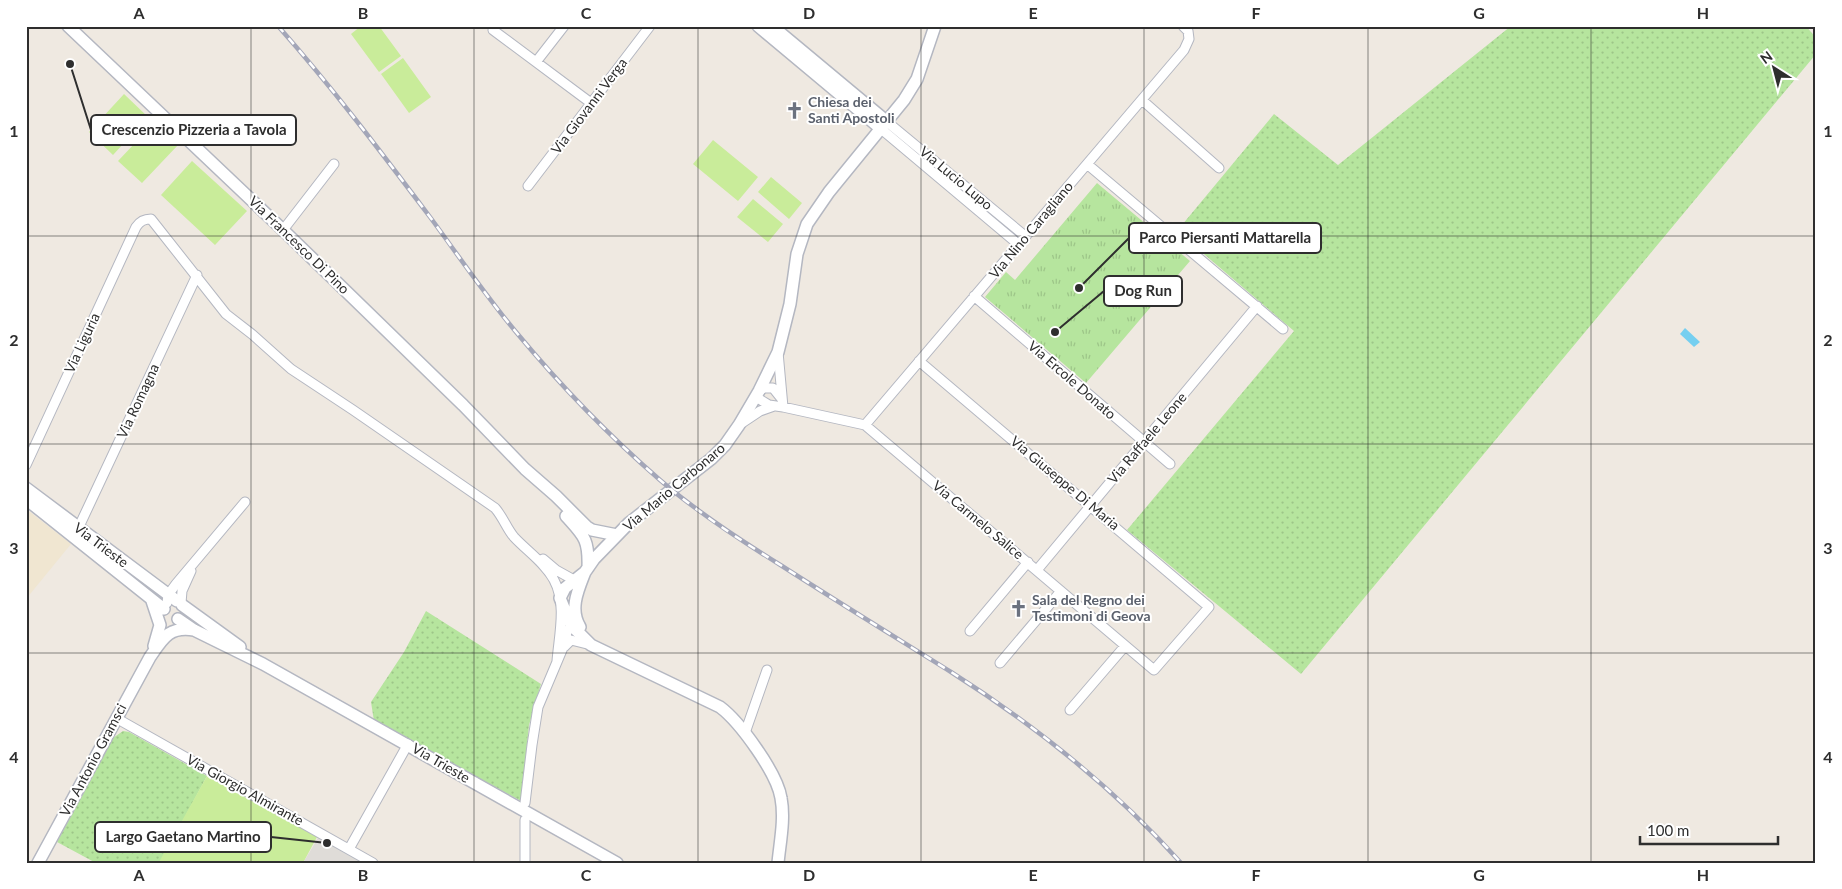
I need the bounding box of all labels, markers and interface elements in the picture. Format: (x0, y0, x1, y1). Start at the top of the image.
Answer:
text: A (132, 3, 145, 22)
text: B (358, 3, 368, 22)
text: C (581, 3, 592, 22)
text: D (803, 3, 815, 22)
text: E (1028, 3, 1038, 22)
text: F (1251, 3, 1261, 22)
text: G (1473, 3, 1485, 22)
text: H (1697, 3, 1709, 22)
north arrow (1750, 42, 1800, 92)
text: N (1757, 47, 1775, 67)
street label: Via Giovanni Verga (547, 54, 630, 157)
place label: Chiesa dei Santi Apostoli (808, 93, 895, 126)
church icon: Chiesa dei Santi Apostoli (784, 100, 804, 120)
callout: Crescenzio Pizzeria a Tavola (91, 115, 296, 145)
text: Crescenzio Pizzeria a Tavola (101, 120, 287, 138)
text: 1 (9, 121, 19, 140)
text: 1 (1823, 121, 1833, 140)
street label: Via Lucio Lupo (916, 142, 996, 213)
street label: Via Nino Caragliano (985, 178, 1076, 282)
street label: Via Francesco Di Pino (245, 192, 353, 297)
callout: Parco Piersanti Mattarella (1129, 223, 1321, 253)
text: Parco Piersanti Mattarella (1139, 228, 1311, 246)
callout: Dog Run (1104, 276, 1182, 306)
text: Dog Run (1114, 281, 1172, 299)
street label: Via Liguria (60, 310, 103, 376)
text: 2 (9, 330, 19, 349)
text: 2 (1823, 330, 1833, 349)
street label: Via Ercole Donato (1025, 337, 1120, 422)
street label: Via Romagna (113, 361, 162, 441)
street label: Via Raffaele Leone (1103, 389, 1190, 487)
street label: Via Giuseppe Di Maria (1007, 432, 1123, 533)
street label: Via Mario Carbonaro (619, 439, 728, 534)
street label: Via Carmelo Salice (929, 477, 1027, 563)
street label: Via Trieste (71, 519, 132, 571)
text: 3 (9, 538, 19, 557)
text: 3 (1823, 538, 1833, 557)
place label: Sala del Regno dei Testimoni di Geova (1032, 591, 1151, 624)
church icon: Sala del Regno dei Testimoni di Geova (1008, 598, 1028, 618)
street label: Via Antonio Gramsci (56, 700, 129, 819)
street label: Via Trieste (409, 739, 473, 786)
text: 4 (9, 747, 19, 766)
text: 4 (1823, 747, 1833, 766)
street label: Via Giorgio Almirante (184, 750, 307, 829)
scale bar (1640, 814, 1777, 846)
text: 100 m (1647, 821, 1689, 839)
callout: Largo Gaetano Martino (95, 822, 271, 852)
text: Largo Gaetano Martino (105, 827, 261, 845)
text: A (132, 865, 145, 884)
text: B (358, 865, 368, 884)
text: C (581, 865, 592, 884)
text: D (803, 865, 815, 884)
text: E (1028, 865, 1038, 884)
text: F (1251, 865, 1261, 884)
text: G (1473, 865, 1485, 884)
text: H (1697, 865, 1709, 884)

